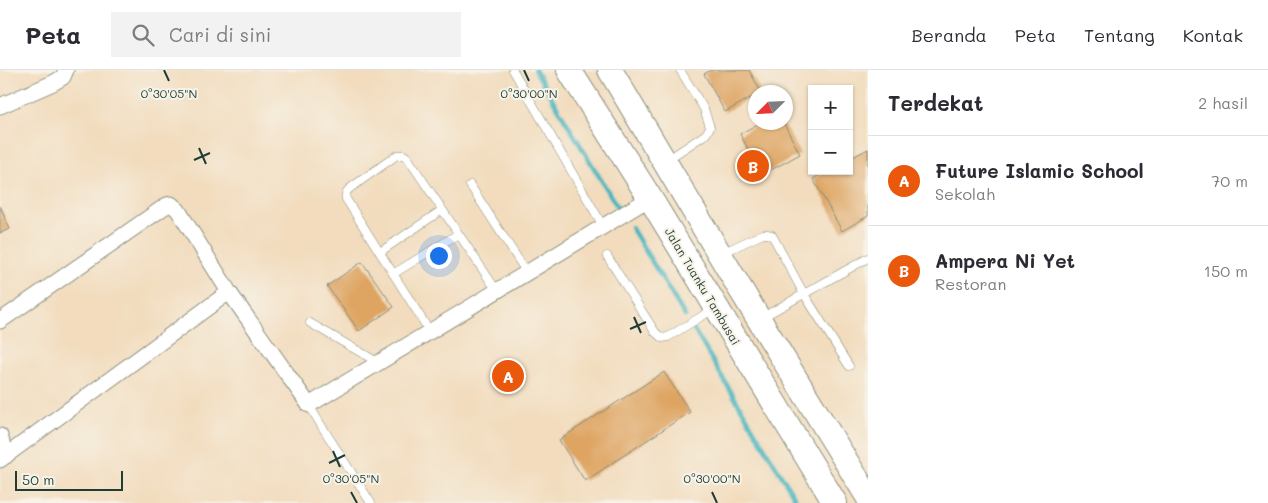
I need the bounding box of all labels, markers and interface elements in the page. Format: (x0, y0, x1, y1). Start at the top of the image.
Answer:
search box (111, 12, 461, 57)
text: Peta (25, 19, 81, 50)
icon: search (129, 21, 157, 49)
text: Cari di sini (169, 22, 271, 47)
text: Beranda (912, 23, 987, 47)
text: Peta (1015, 23, 1056, 47)
text: Tentang (1084, 23, 1155, 47)
text: Kontak (1183, 23, 1243, 47)
text: 0°30'05"N (141, 85, 197, 101)
text: 0°30'00"N (500, 85, 558, 101)
north arrow (748, 85, 793, 130)
map controls (808, 85, 853, 175)
button: + (808, 85, 853, 130)
text: Terdekat (888, 89, 983, 116)
text: 2 hasil (1198, 92, 1248, 113)
button: − (808, 130, 853, 175)
pin: B (737, 147, 769, 185)
text: Future Islamic School (935, 158, 1144, 183)
text: A (898, 170, 910, 191)
text: 70 m (1211, 170, 1248, 191)
text: Sekolah (935, 183, 995, 204)
street label: Jalan Tuanku Tambusai (662, 224, 744, 348)
your location (426, 243, 452, 269)
text: Ampera Ni Yet (935, 248, 1075, 273)
text: B (899, 260, 909, 281)
text: 150 m (1204, 260, 1248, 281)
text: Restoran (935, 273, 1006, 294)
pin: A (492, 357, 524, 395)
scale bar (15, 468, 122, 491)
text: 50 m (22, 470, 54, 489)
text: 0°30'05"N (323, 470, 379, 486)
text: 0°30'00"N (683, 470, 741, 486)

